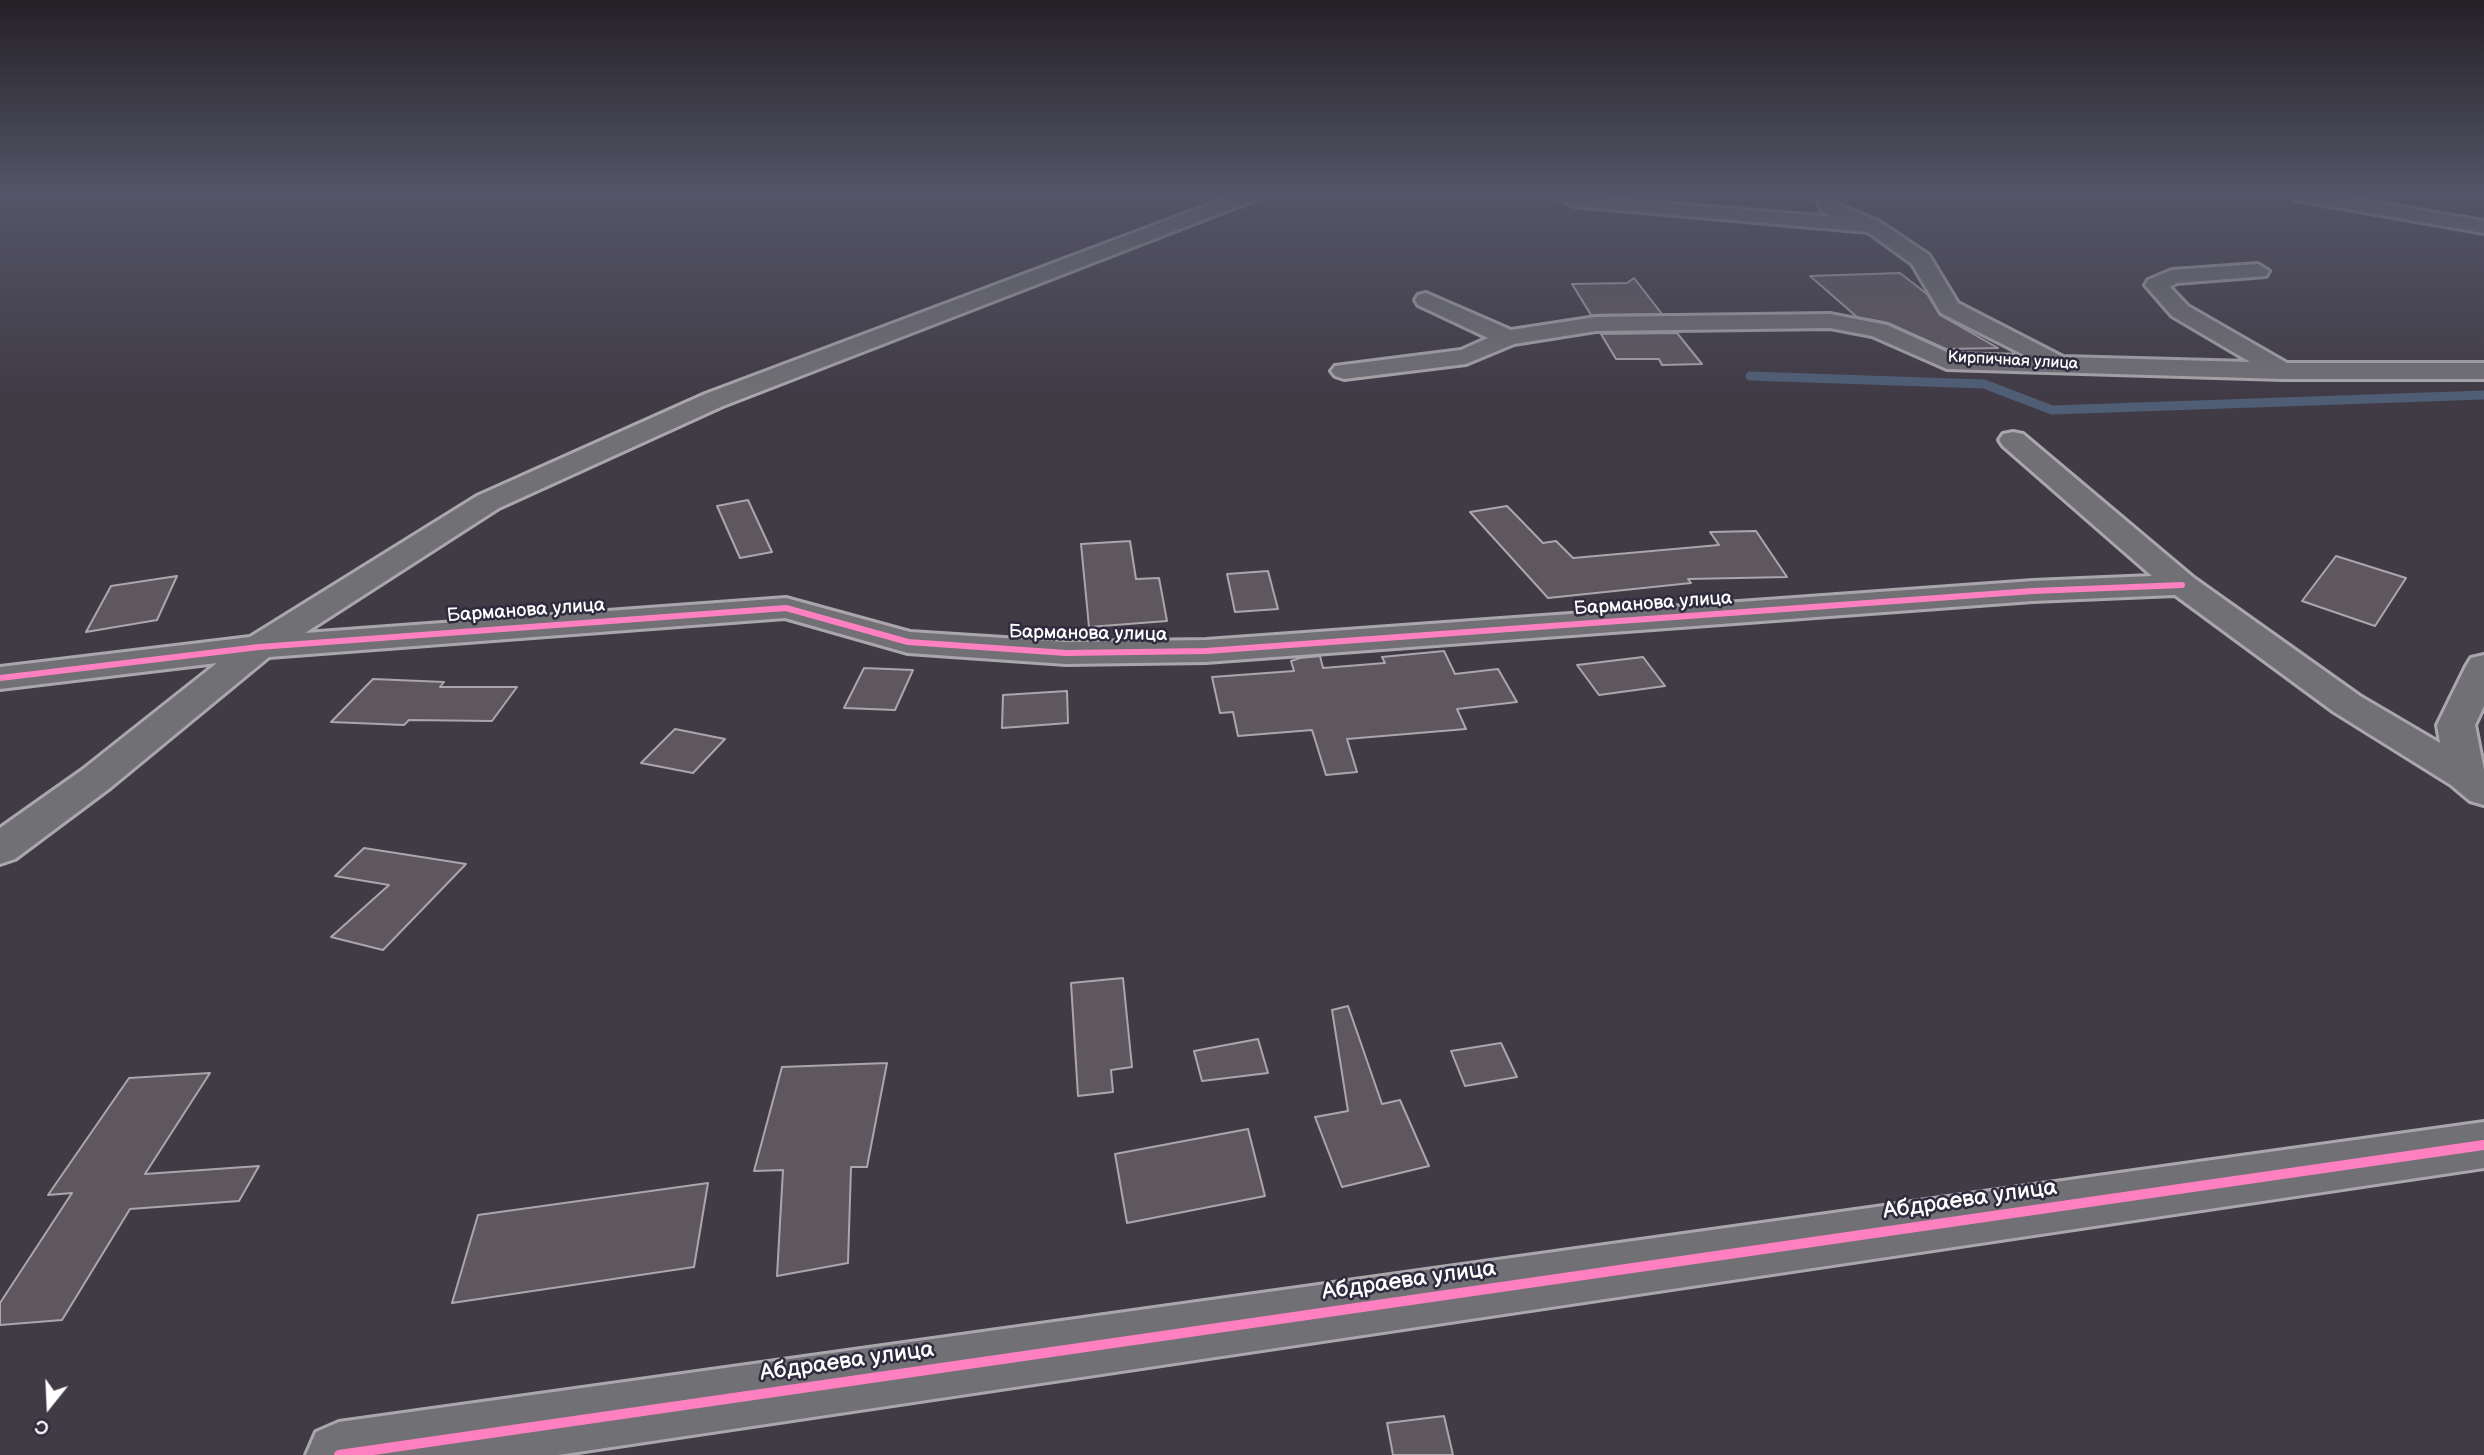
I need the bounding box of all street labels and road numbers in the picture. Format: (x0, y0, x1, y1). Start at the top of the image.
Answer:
street label: Кирпичная улица (1947, 348, 2079, 374)
street label: Барманова улица (1573, 587, 1733, 621)
street label: Барманова улица (446, 594, 606, 628)
street label: Барманова улица (1009, 621, 1167, 647)
street label: Абдраева улица (1881, 1174, 2059, 1226)
street label: Абдраева улица (1320, 1255, 1498, 1307)
street label: Абдраева улица (758, 1336, 936, 1388)

